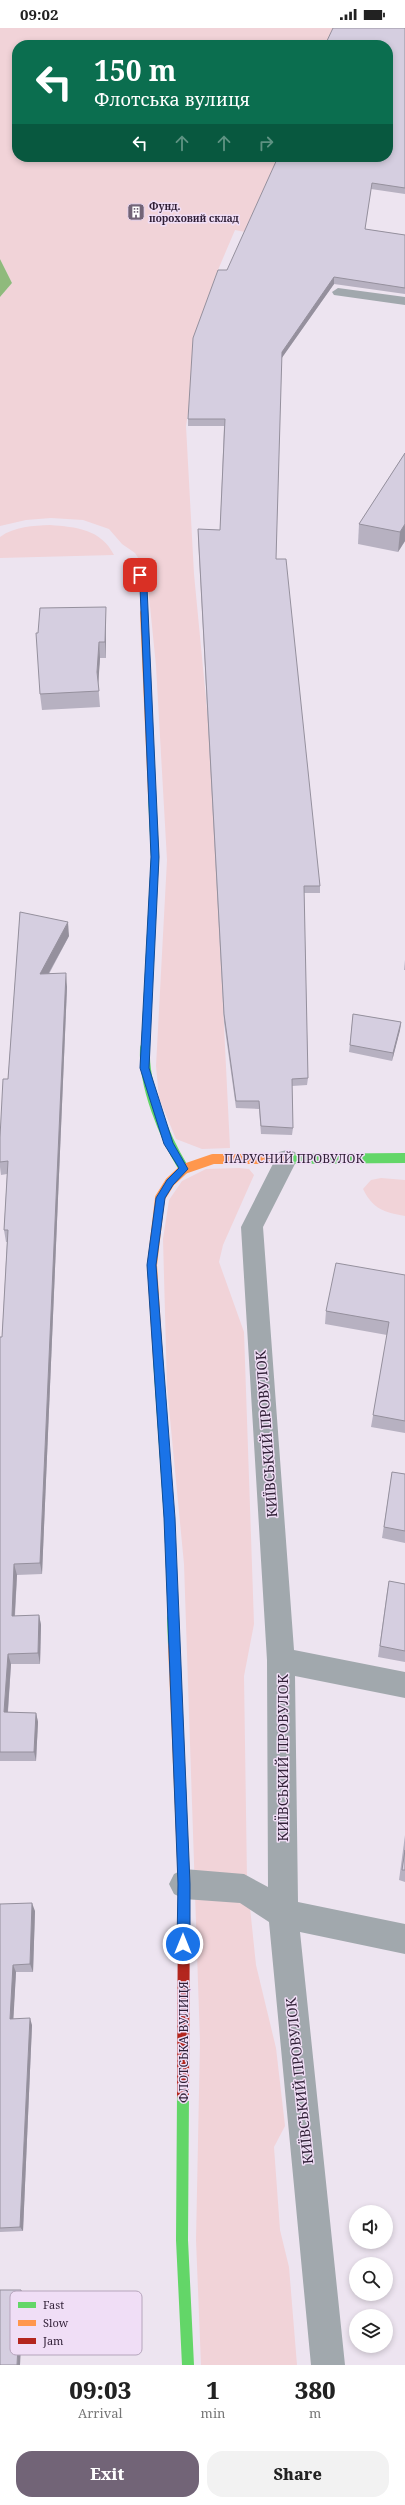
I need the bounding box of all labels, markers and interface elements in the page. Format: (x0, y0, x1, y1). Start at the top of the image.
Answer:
text: 09:02 (20, 4, 58, 24)
text: 150 m (94, 51, 176, 89)
icon: left (28, 56, 80, 108)
text: Флотська вулиця (94, 87, 250, 111)
icon: left (129, 132, 151, 154)
icon: ahead (171, 132, 193, 154)
icon: ahead (213, 132, 235, 154)
icon: right (255, 132, 277, 154)
place label: Фунд. пороховий склад (149, 199, 240, 225)
building icon: Фунд. пороховий склад (126, 202, 146, 222)
pin (123, 558, 157, 592)
icon: arrive (129, 564, 151, 586)
street label: ПАРУСНИЙ ПРОВУЛОК (224, 1150, 364, 1167)
street label: КИЇВСЬКИЙ ПРОВУЛОК (251, 1350, 281, 1518)
street label: КИЇВСЬКИЙ ПРОВУЛОК (273, 1674, 292, 1842)
position arrow (162, 1923, 204, 1965)
street label: ФЛОТСЬКА ВУЛИЦЯ (175, 1981, 192, 2103)
street label: КИЇВСЬКИЙ ПРОВУЛОК (281, 1997, 317, 2165)
map controls (349, 2205, 393, 2353)
button: sound (349, 2205, 393, 2249)
button: search (349, 2257, 393, 2301)
legend (10, 2291, 142, 2355)
text: Fast (43, 2297, 64, 2312)
button: layers (349, 2309, 393, 2353)
text: Slow (43, 2315, 69, 2330)
text: Jam (42, 2333, 64, 2348)
text: 09:03 (69, 2373, 131, 2406)
text: 1 (206, 2373, 220, 2406)
text: 380 (295, 2373, 336, 2406)
text: Arrival (78, 2404, 123, 2422)
text: min (201, 2404, 225, 2422)
text: m (309, 2404, 321, 2422)
button: Exit (16, 2451, 199, 2497)
button: Share (207, 2451, 389, 2497)

